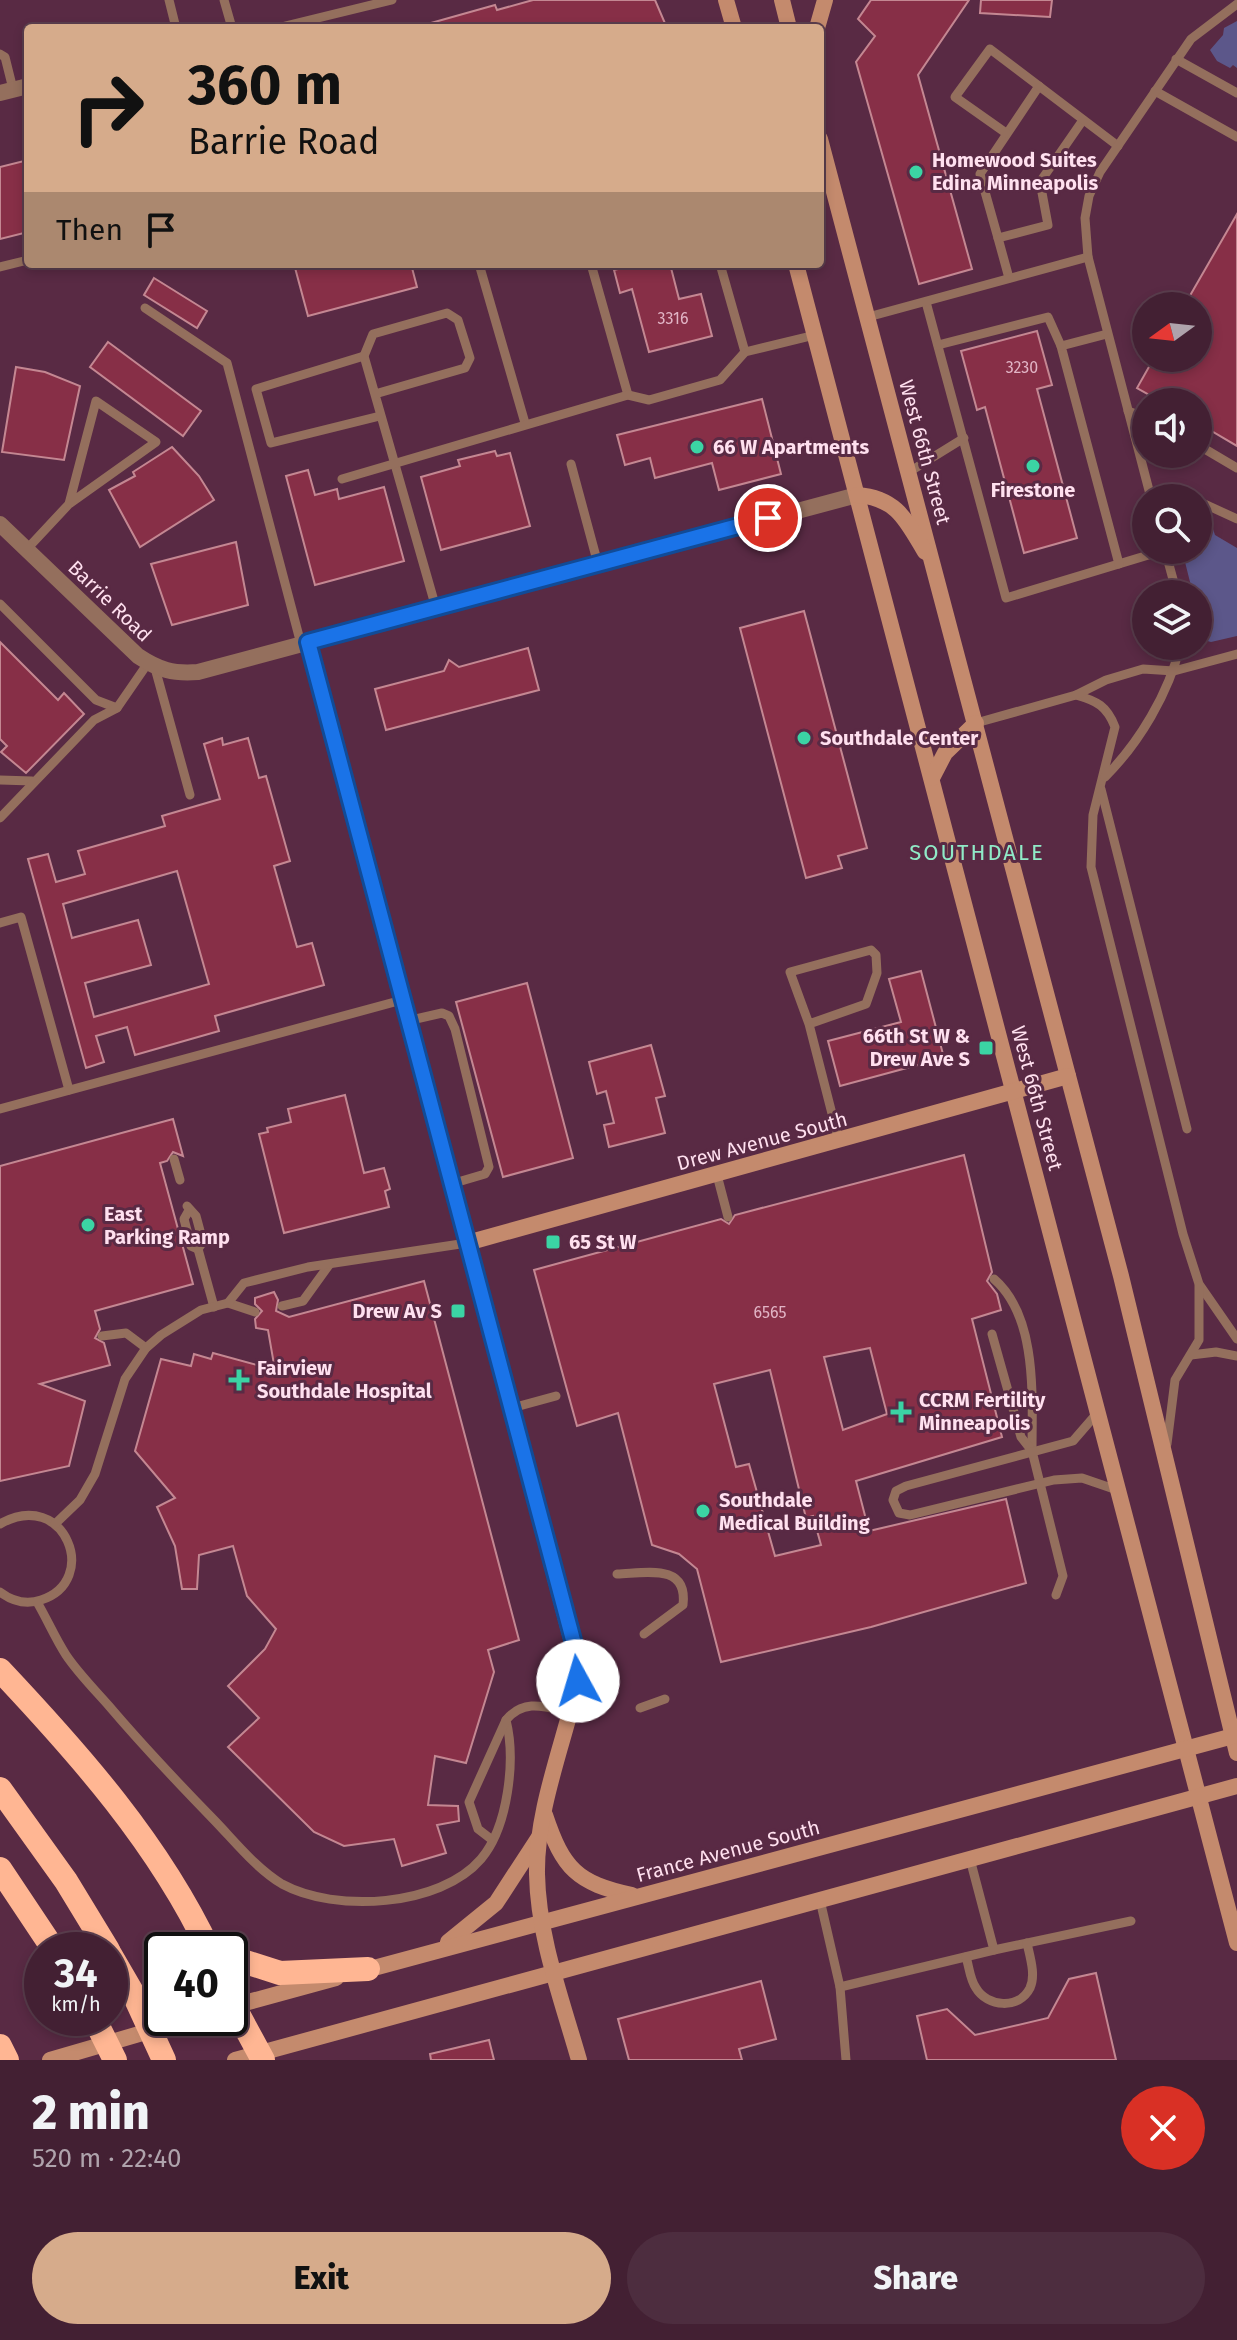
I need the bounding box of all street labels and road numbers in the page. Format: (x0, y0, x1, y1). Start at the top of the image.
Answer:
street label: West 66th Street (894, 377, 956, 528)
street label: Barrie Road (63, 555, 157, 647)
street label: West 66th Street (1006, 1023, 1068, 1174)
street label: Drew Avenue South (674, 1107, 850, 1175)
street label: France Avenue South (634, 1815, 822, 1887)

